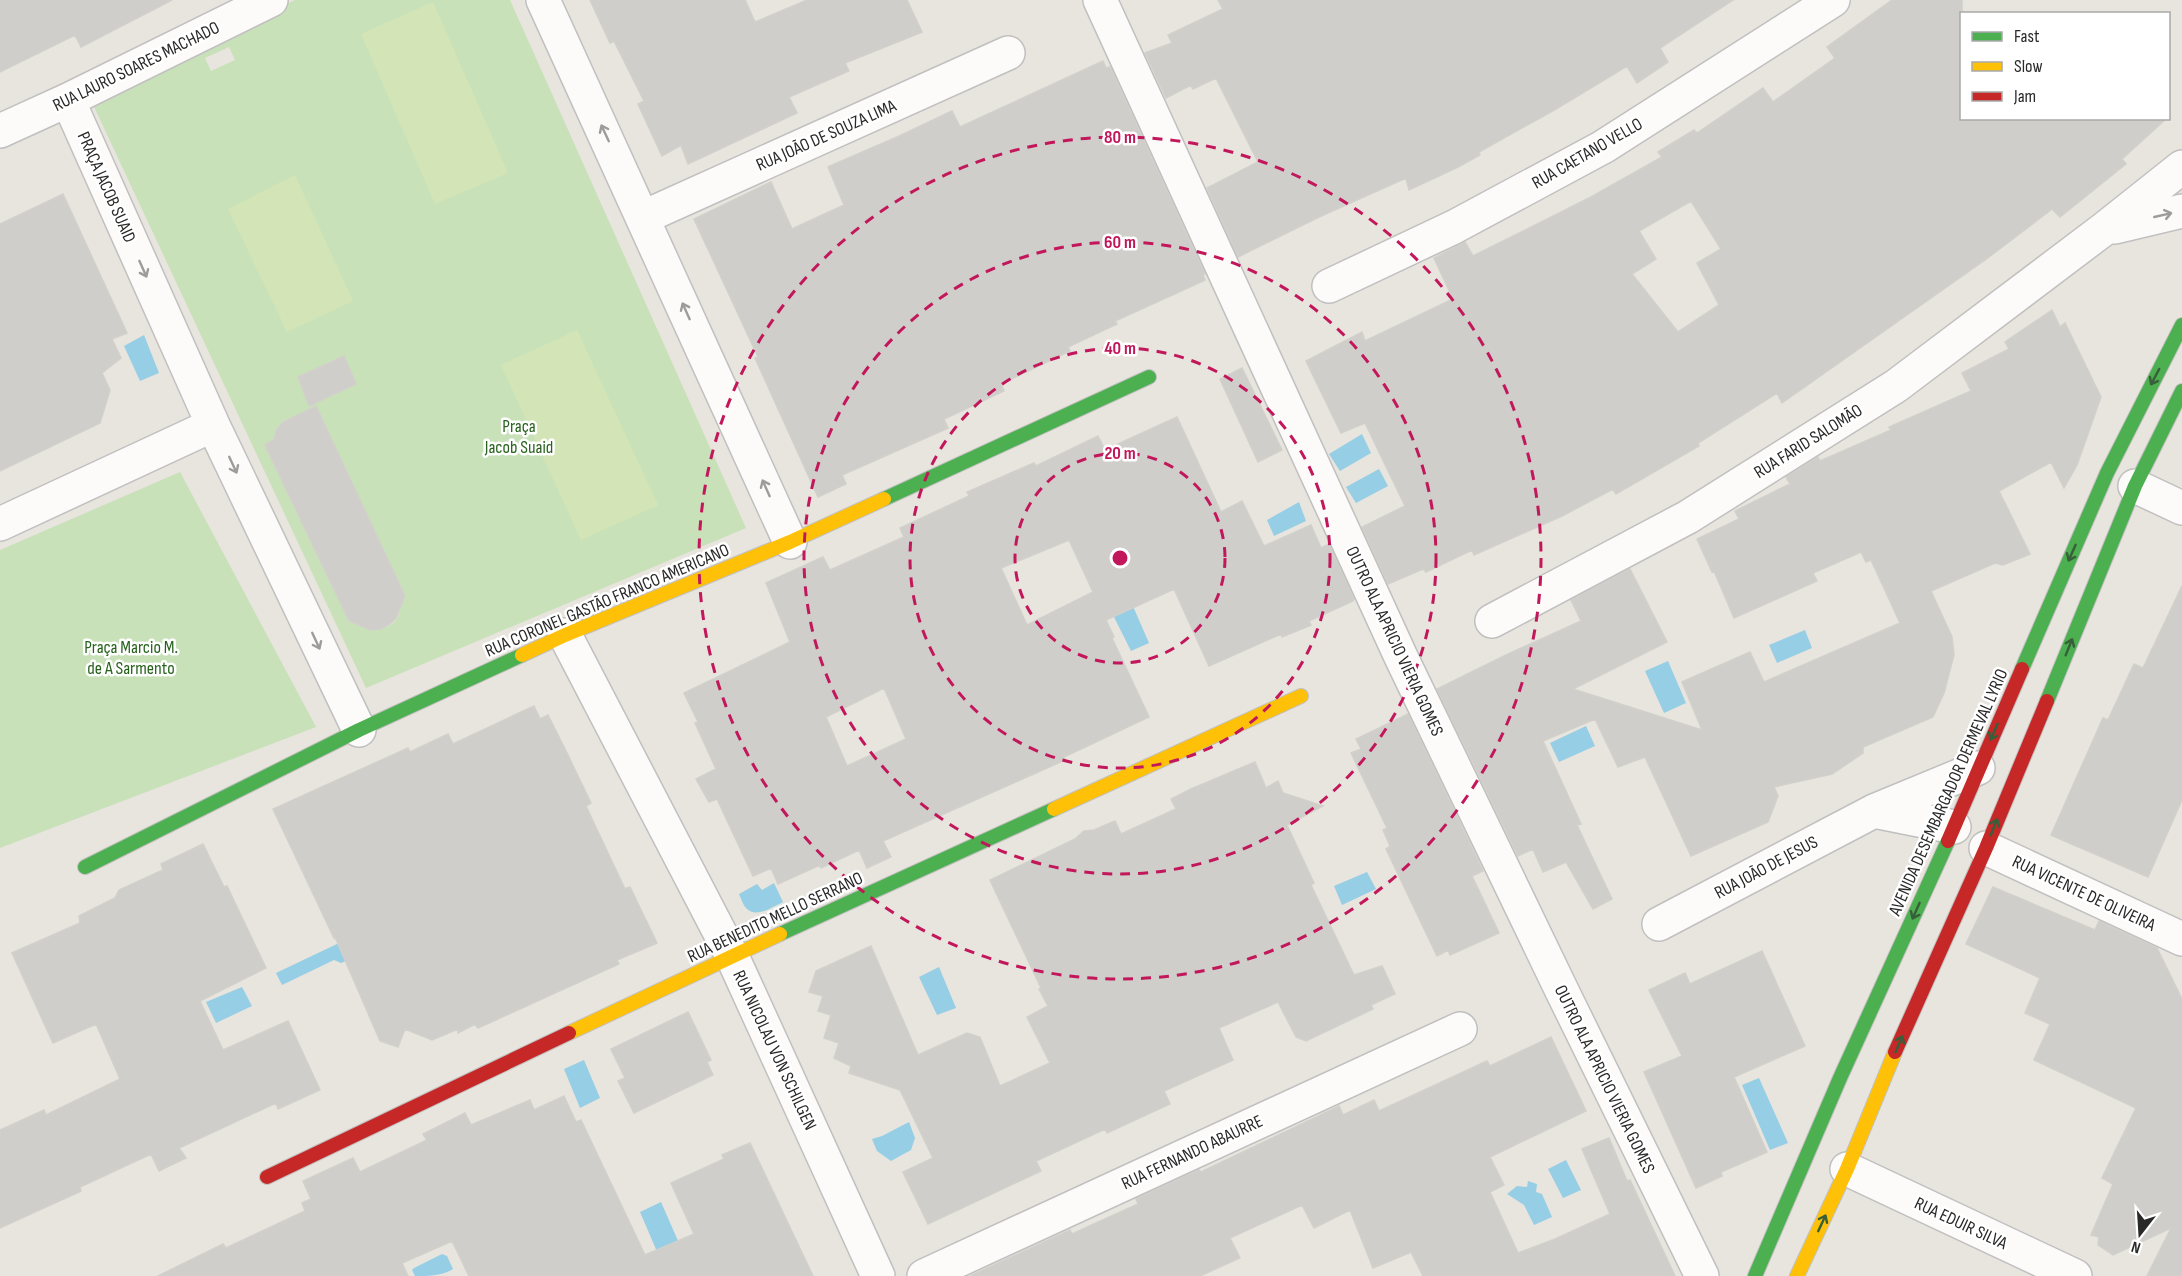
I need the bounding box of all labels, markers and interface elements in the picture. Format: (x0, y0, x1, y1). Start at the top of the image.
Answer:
legend (1960, 12, 2170, 120)
street label: RUA LAURO SOARES MACHADO (49, 17, 223, 116)
text: Fast (2014, 26, 2040, 47)
text: Slow (2014, 56, 2043, 77)
text: Jam (2013, 86, 2036, 107)
street label: RUA JOÃO DE SOUZA LIMA (753, 95, 900, 176)
street label: RUA CAETANO VELLO (1528, 113, 1646, 194)
one-way arrow (599, 125, 610, 143)
text: 80 m (1104, 127, 1136, 148)
street label: PRAÇA JACOB SUAID (73, 129, 140, 246)
one-way arrow (2154, 209, 2173, 221)
text: 60 m (1104, 232, 1136, 253)
one-way arrow (138, 259, 150, 277)
one-way arrow (680, 302, 691, 320)
text: 40 m (1104, 338, 1136, 359)
one-way arrow (2149, 368, 2161, 385)
street label: RUA FARID SALOMÃO (1750, 400, 1866, 483)
park label: Praça Jacob Suaid (484, 416, 553, 458)
text: 20 m (1104, 443, 1136, 464)
one-way arrow (227, 456, 239, 474)
one-way arrow (760, 480, 772, 498)
street label: RUA CORONEL GASTÃO FRANCO AMERICANO (482, 539, 732, 662)
street label: OUTRO ALA APRICIO VIERIA GOMES (1341, 543, 1448, 740)
one-way arrow (2065, 544, 2077, 562)
centre of rings (1110, 548, 1130, 568)
one-way arrow (311, 632, 323, 650)
park label: Praça Marcio M. de A Sarmento (84, 637, 178, 679)
one-way arrow (2064, 638, 2075, 657)
street label: AVENIDA DESEMBARGADOR DERMEVAL LYRIO (1884, 666, 2012, 920)
one-way arrow (1988, 723, 1999, 741)
one-way arrow (1989, 818, 2000, 837)
street label: RUA JOÃO DE JESUS (1711, 831, 1822, 903)
street label: RUA VICENTE DE OLIVEIRA (2009, 851, 2159, 936)
street label: RUA BENEDITO MELLO SERRANO (684, 868, 866, 967)
one-way arrow (1910, 902, 1922, 920)
street label: RUA NICOLAU VON SCHILGEN (728, 967, 821, 1134)
street label: OUTRO ALA APRICIO VIERIA GOMES (1550, 982, 1659, 1177)
one-way arrow (1894, 1035, 1905, 1054)
street label: RUA FERNANDO ABAURRE (1118, 1111, 1266, 1194)
street label: RUA EDUIR SILVA (1911, 1193, 2011, 1254)
north arrow (2110, 1204, 2170, 1264)
one-way arrow (1816, 1215, 1828, 1233)
text: N (2129, 1237, 2143, 1257)

